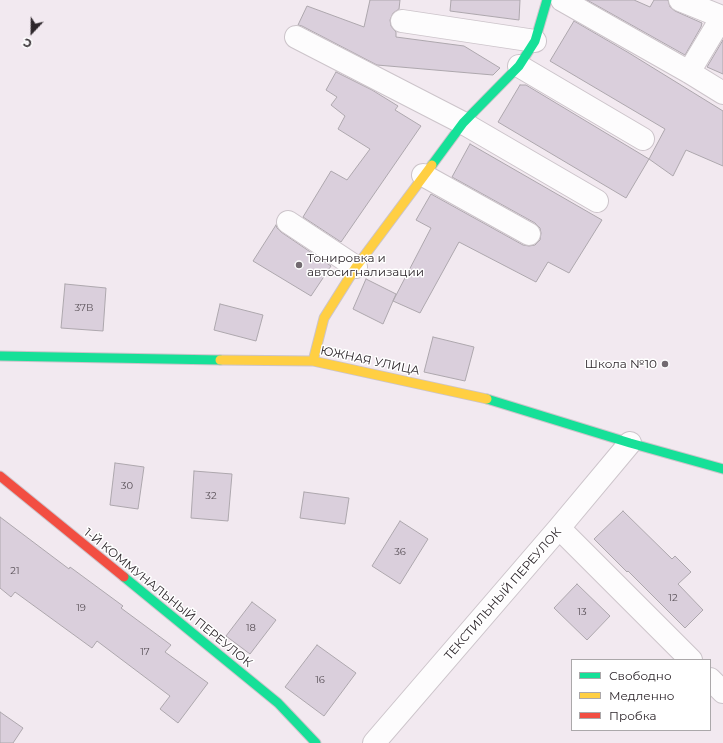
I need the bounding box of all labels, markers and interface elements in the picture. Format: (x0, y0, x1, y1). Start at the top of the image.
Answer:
north arrow (12, 12, 52, 52)
text: С (21, 35, 34, 51)
place label: Тонировка и автосигнализации (307, 251, 424, 279)
marker: Тонировка и автосигнализации (294, 260, 304, 270)
house number: 37В (75, 302, 93, 314)
street label: ЮЖНАЯ УЛИЦА (319, 343, 421, 379)
place label: Школа №10 (585, 357, 657, 371)
marker: Школа №10 (660, 359, 670, 369)
house number: 30 (121, 480, 133, 492)
house number: 32 (205, 490, 217, 502)
street label: ТЕКСТИЛЬНЫЙ ПЕРЕУЛОК (442, 525, 564, 663)
street label: 1-Й КОММУНАЛЬНЫЙ ПЕРЕУЛОК (81, 526, 255, 670)
house number: 36 (394, 546, 406, 558)
house number: 21 (10, 565, 20, 577)
house number: 12 (668, 592, 678, 604)
house number: 19 (76, 602, 86, 614)
house number: 13 (577, 606, 587, 618)
house number: 18 (246, 622, 256, 634)
house number: 17 (140, 646, 150, 658)
legend (571, 659, 711, 731)
text: Свободно (609, 668, 672, 683)
house number: 16 (315, 674, 325, 686)
text: Медленно (609, 688, 674, 703)
text: Пробка (609, 708, 657, 723)

